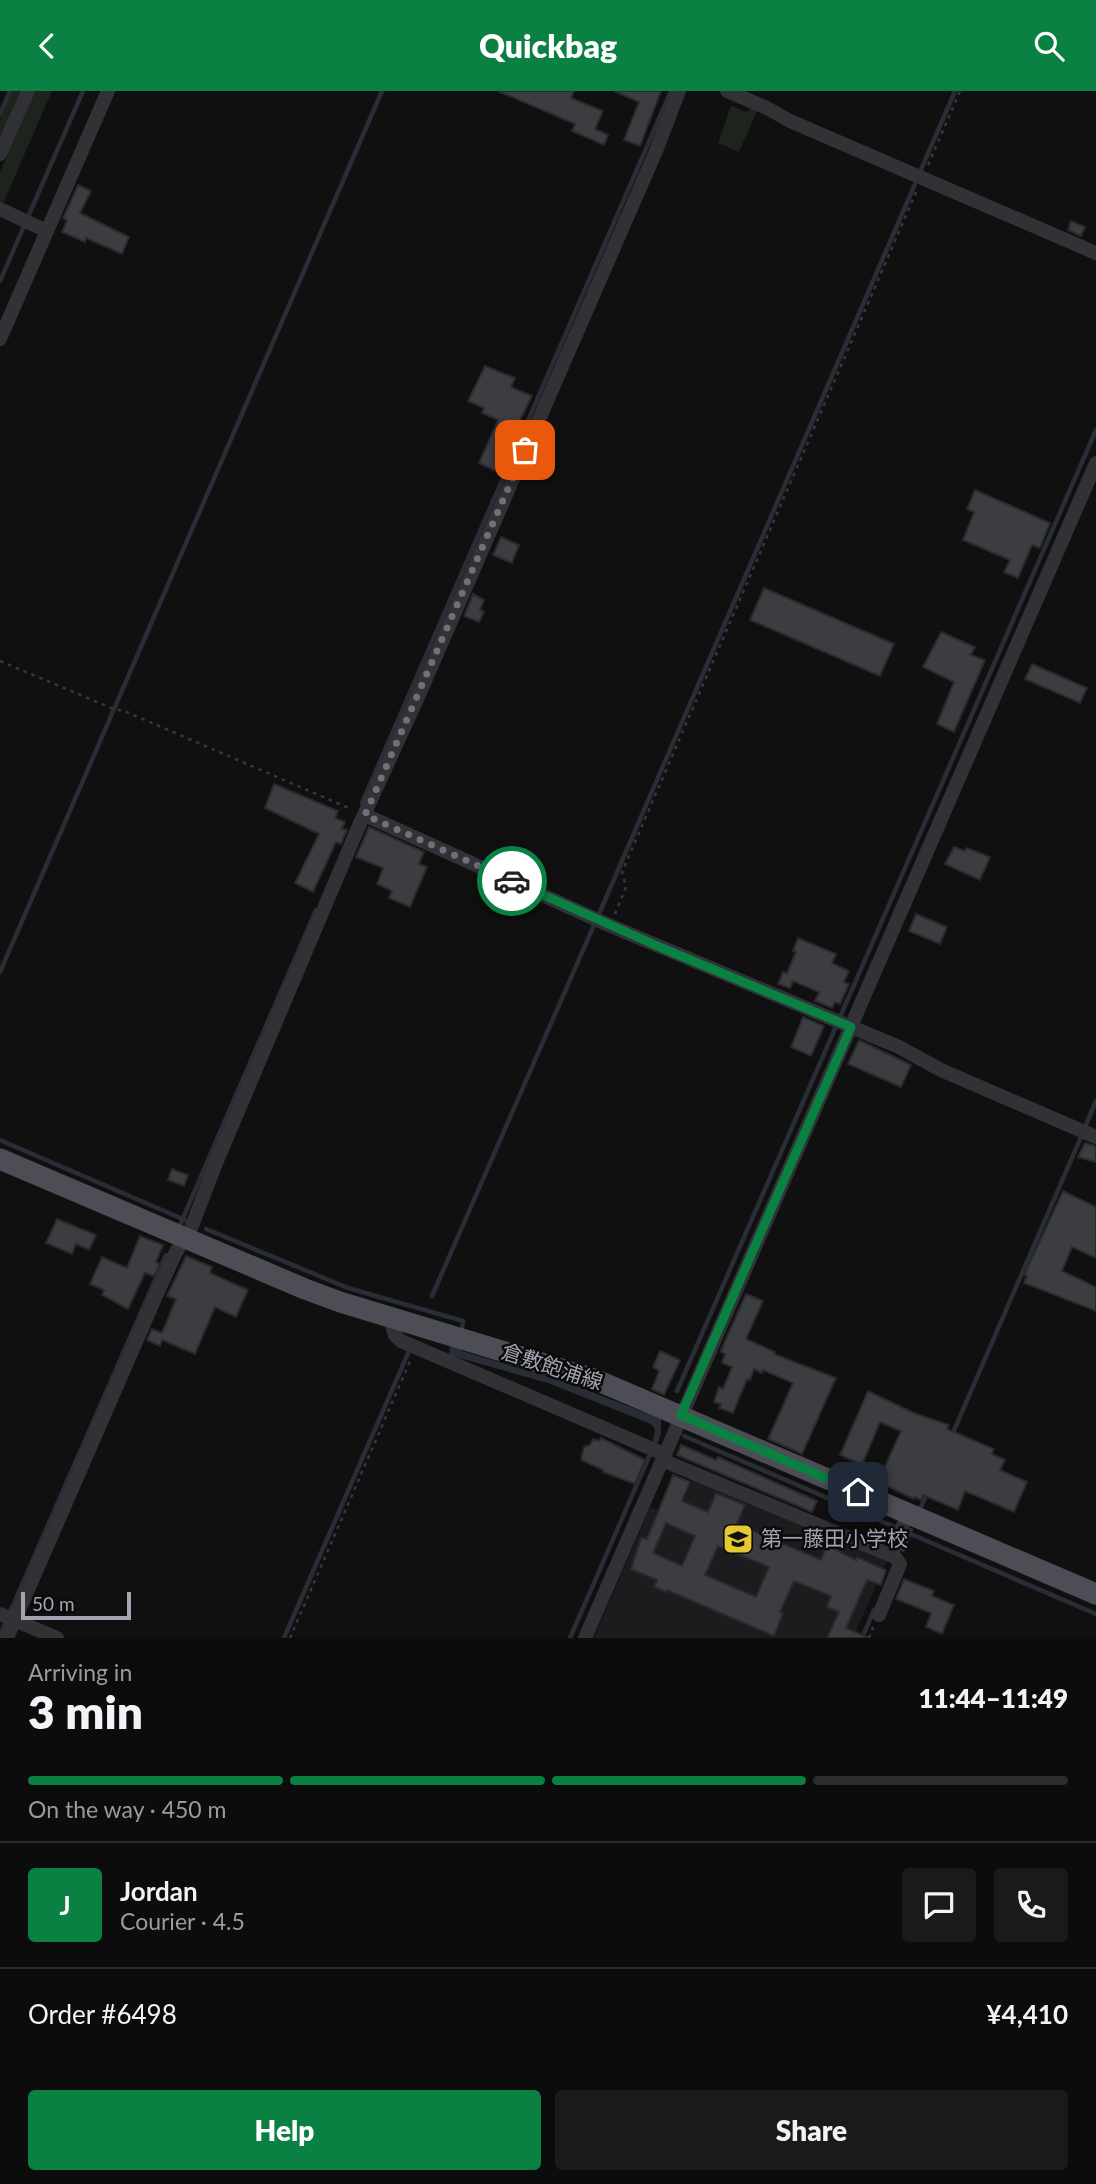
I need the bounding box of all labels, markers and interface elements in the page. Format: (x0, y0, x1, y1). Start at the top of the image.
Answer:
text: Quickbag (479, 26, 617, 65)
icon: back (28, 27, 66, 65)
icon: search (1030, 27, 1068, 65)
pin (495, 420, 555, 480)
icon: bag (506, 431, 544, 469)
courier (477, 846, 547, 916)
icon: car (493, 862, 531, 900)
street label: 倉敷飽浦線 (499, 1337, 606, 1394)
pin (828, 1462, 888, 1522)
icon: home (839, 1473, 877, 1511)
school or university icon: 第一藤田小学校 (721, 1522, 755, 1556)
place label: 第一藤田小学校 (761, 1525, 908, 1550)
scale bar (21, 1589, 131, 1621)
text: 50 m (32, 1592, 75, 1615)
text: Arriving in (28, 1658, 132, 1686)
text: 11:44–11:49 (918, 1682, 1068, 1714)
text: 3 min (28, 1684, 143, 1739)
text: On the way · 450 m (28, 1795, 227, 1823)
button: chat (902, 1868, 976, 1942)
button: phone (994, 1868, 1068, 1942)
text: Jordan (120, 1875, 198, 1907)
text: J (59, 1889, 71, 1921)
text: Courier · 4.5 (120, 1907, 245, 1935)
text: Order #6498 (28, 1998, 177, 2030)
text: ¥4,410 (987, 1998, 1068, 2030)
button: Help (28, 2090, 541, 2170)
button: Share (555, 2090, 1068, 2170)

